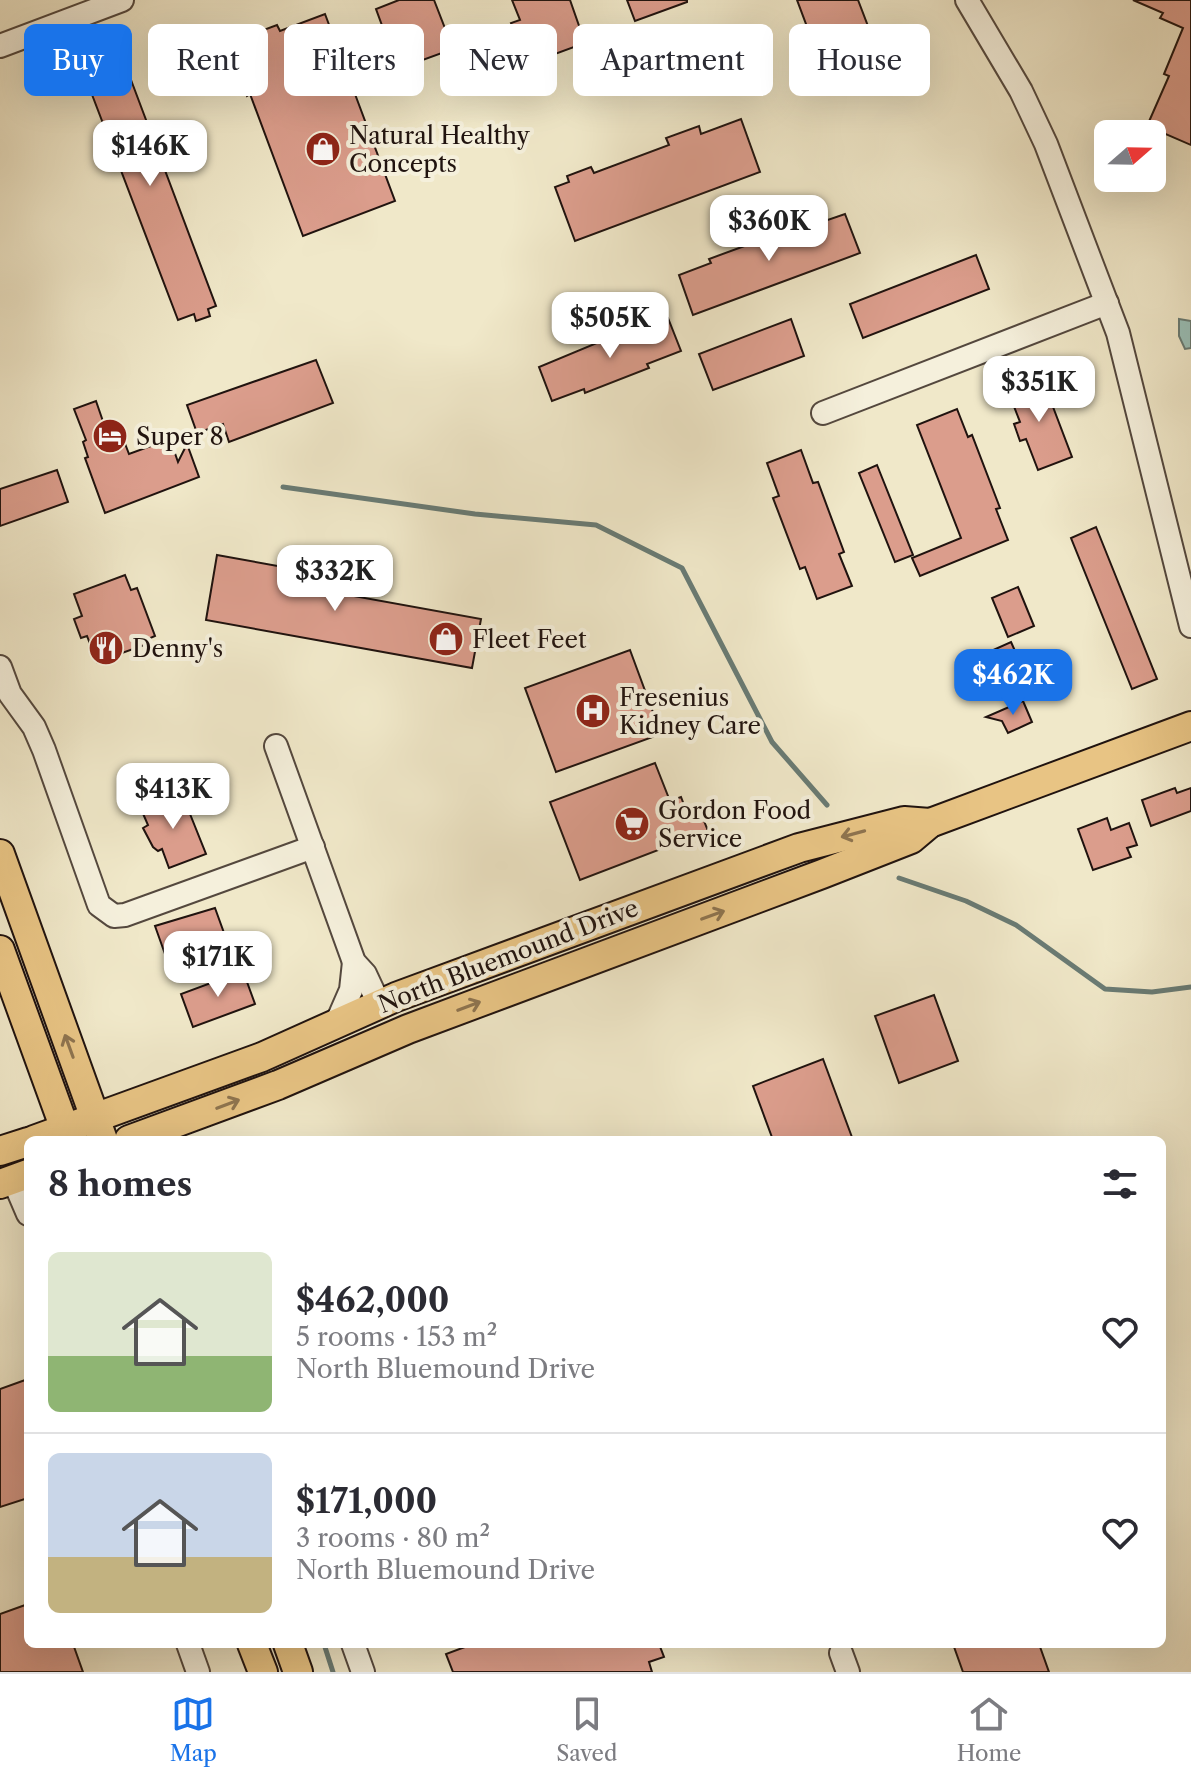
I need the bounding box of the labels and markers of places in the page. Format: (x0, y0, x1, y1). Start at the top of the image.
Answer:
pin: $146K (94, 120, 206, 188)
place label: Natural Healthy Concepts (349, 121, 530, 178)
shop icon: Natural Healthy Concepts (304, 130, 342, 168)
pin: $360K (713, 195, 825, 263)
pin: $505K (554, 292, 666, 360)
pin: $351K (983, 356, 1095, 424)
hotel icon: Super 8 (91, 417, 129, 455)
place label: Super 8 (136, 422, 224, 451)
pin: $332K (279, 545, 391, 613)
shop icon: Fleet Feet (427, 620, 465, 658)
place label: Fleet Feet (472, 625, 587, 654)
restaurant icon: Denny's (87, 629, 125, 667)
place label: Denny's (132, 634, 223, 663)
pin: $462K (957, 649, 1069, 717)
place label: Fresenius Kidney Care (619, 683, 761, 740)
hospital icon: Fresenius Kidney Care (574, 692, 612, 730)
pin: $413K (117, 763, 229, 831)
place label: Gordon Food Service (658, 796, 812, 853)
supermarket icon: Gordon Food Service (613, 805, 651, 843)
pin: $171K (162, 931, 274, 999)

